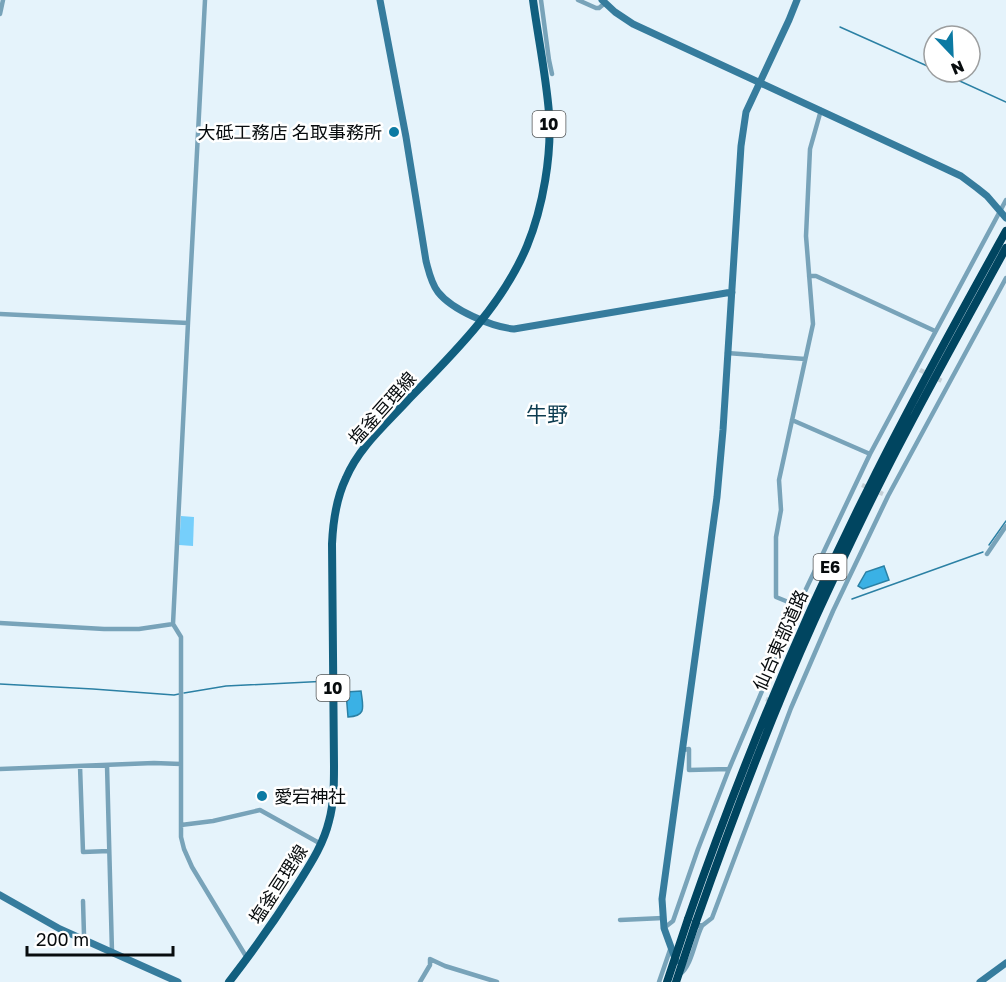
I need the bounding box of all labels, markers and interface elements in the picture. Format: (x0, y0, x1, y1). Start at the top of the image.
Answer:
north arrow (922, 24, 982, 84)
text: N (948, 56, 967, 79)
road number: 10 (532, 111, 566, 137)
place label: 大砥工務店 名取事務所 (198, 121, 382, 143)
marker: 大砥工務店 名取事務所 (387, 125, 401, 139)
street label: 塩釜亘理線 (344, 367, 420, 449)
district label: 牛野 (526, 401, 568, 427)
road number: E6 (814, 554, 846, 580)
street label: 仙台東部道路 (748, 586, 812, 694)
road number: 10 (316, 675, 350, 701)
place label: 愛宕神社 (274, 785, 346, 807)
marker: 愛宕神社 (255, 789, 269, 803)
street label: 塩釜亘理線 (244, 840, 312, 928)
scale bar (27, 919, 172, 957)
text: 200 m (36, 928, 89, 950)

